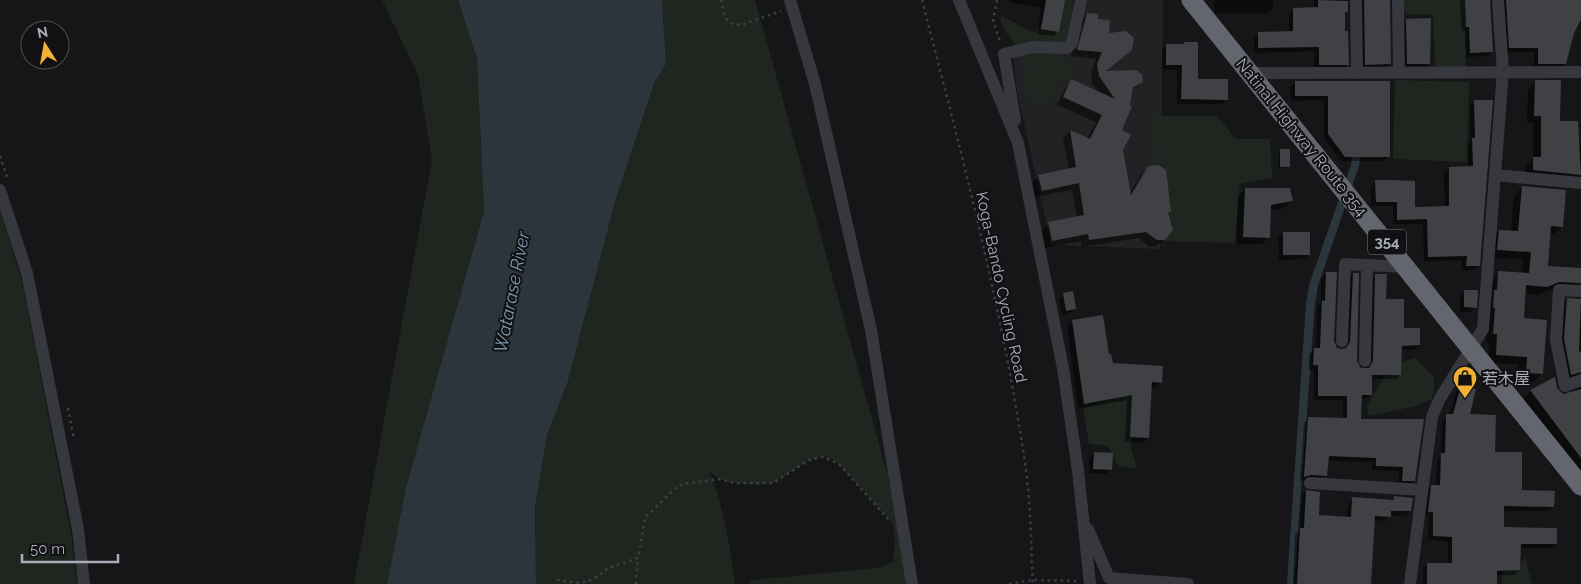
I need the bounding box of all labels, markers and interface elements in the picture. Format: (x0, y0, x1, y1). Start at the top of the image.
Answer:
north arrow (20, 20, 70, 70)
text: N (36, 23, 49, 41)
street label: Natinal Highway Route 354 (1232, 55, 1371, 220)
street label: Koga-Bando Cycling Road (972, 190, 1031, 384)
water label: Watarase River (489, 229, 534, 354)
road number: 354 (1368, 230, 1406, 254)
shop icon: 若木屋 (1452, 365, 1478, 399)
place label: 若木屋 (1482, 369, 1530, 388)
scale bar (22, 532, 119, 564)
text: 50 m (30, 540, 65, 558)

